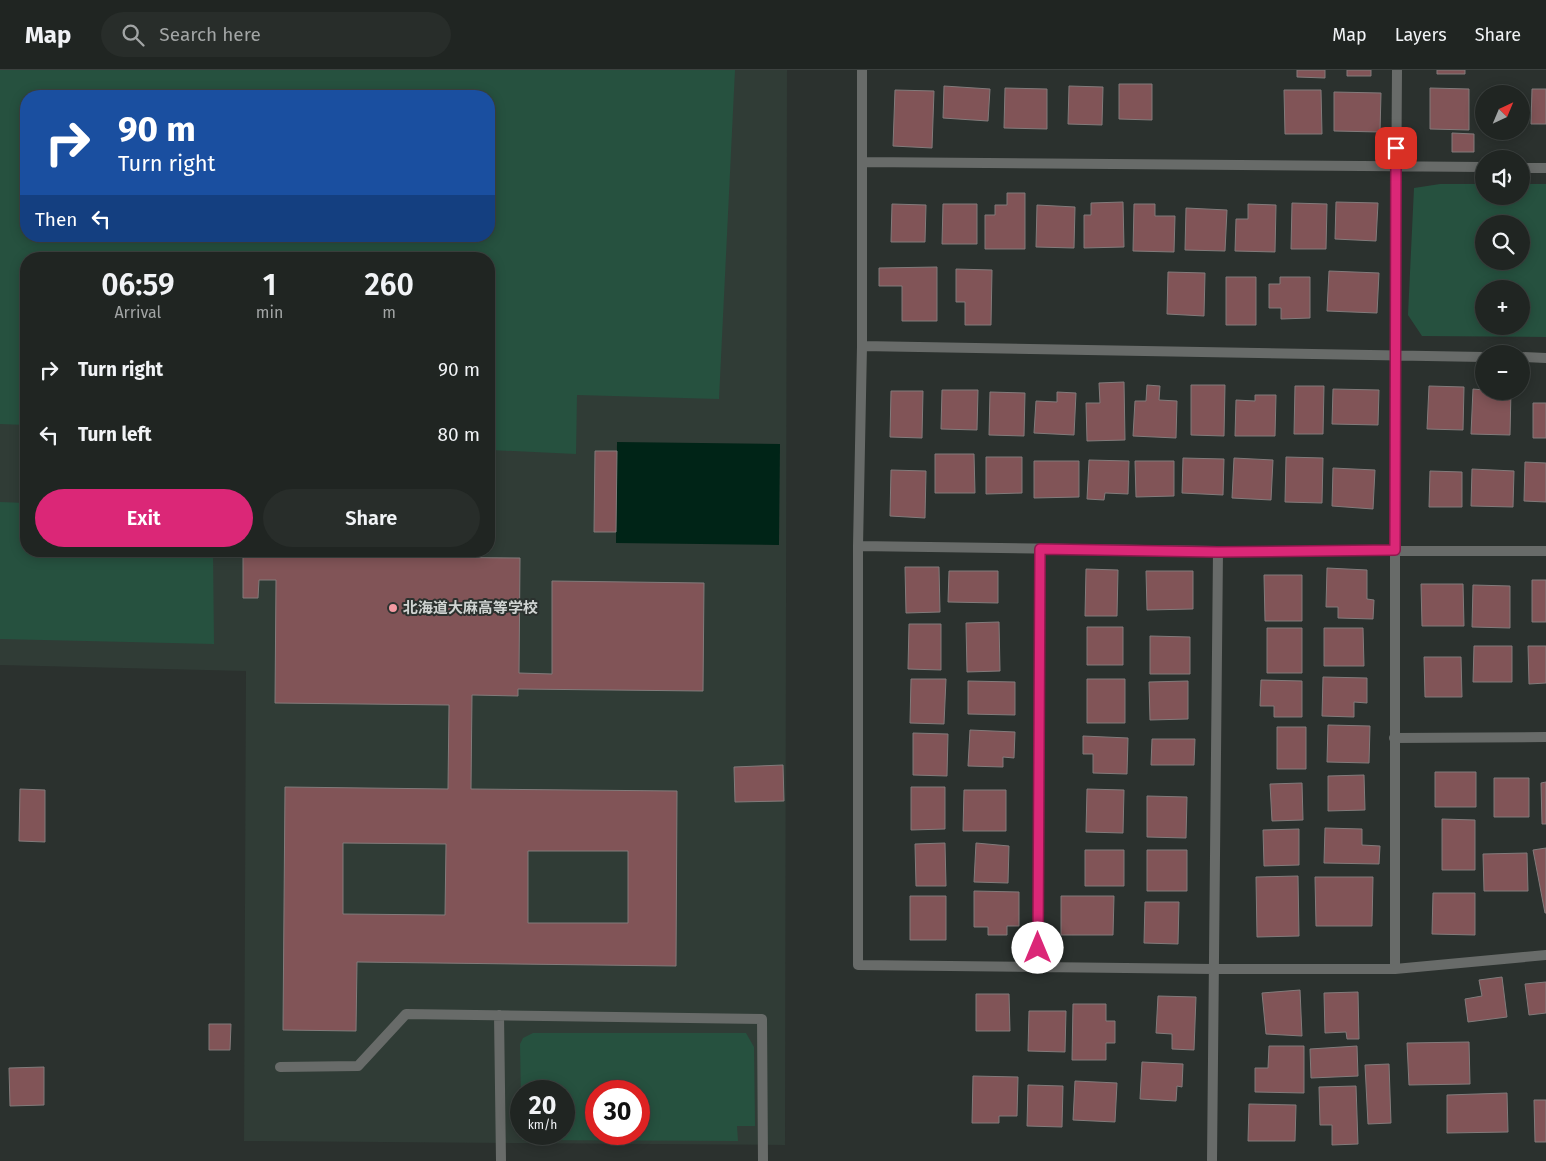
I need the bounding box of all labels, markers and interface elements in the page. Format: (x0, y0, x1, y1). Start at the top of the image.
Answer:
search box (101, 12, 451, 57)
text: Map (25, 21, 71, 49)
icon: search (119, 21, 147, 49)
text: Search here (159, 23, 261, 46)
text: Map (1332, 24, 1367, 46)
text: Layers (1395, 24, 1447, 46)
text: Share (1475, 24, 1521, 46)
north arrow (1475, 85, 1530, 140)
map controls (1475, 85, 1530, 400)
text: 90 m (118, 108, 196, 150)
icon: right (35, 110, 100, 175)
pin (1375, 127, 1417, 169)
icon: arrive (1382, 134, 1410, 162)
text: Turn right (118, 150, 215, 177)
button: sound (1475, 150, 1530, 205)
icon: left (87, 205, 115, 233)
text: Then (35, 208, 77, 231)
button: search (1475, 215, 1530, 270)
text: 06:59 (101, 267, 175, 303)
text: 1 (263, 267, 276, 303)
text: 260 (364, 267, 414, 303)
button: + (1475, 280, 1530, 335)
text: Arrival (114, 303, 161, 322)
text: min (256, 303, 283, 322)
text: m (382, 303, 396, 322)
button: − (1475, 345, 1530, 400)
icon: right (35, 356, 63, 384)
text: Turn right (78, 358, 163, 381)
text: 90 m (438, 358, 480, 381)
icon: left (35, 421, 63, 449)
text: Turn left (78, 423, 152, 446)
text: 80 m (438, 423, 480, 446)
button: Exit (35, 489, 253, 547)
button: Share (263, 489, 480, 547)
place label: 北海道大麻高等学校 (403, 599, 538, 617)
marker: 北海道大麻高等学校 (387, 602, 399, 614)
position arrow (1011, 921, 1063, 973)
speed limit sign: 30 (585, 1080, 650, 1145)
text: 20 (529, 1091, 556, 1121)
text: km/h (528, 1118, 557, 1132)

